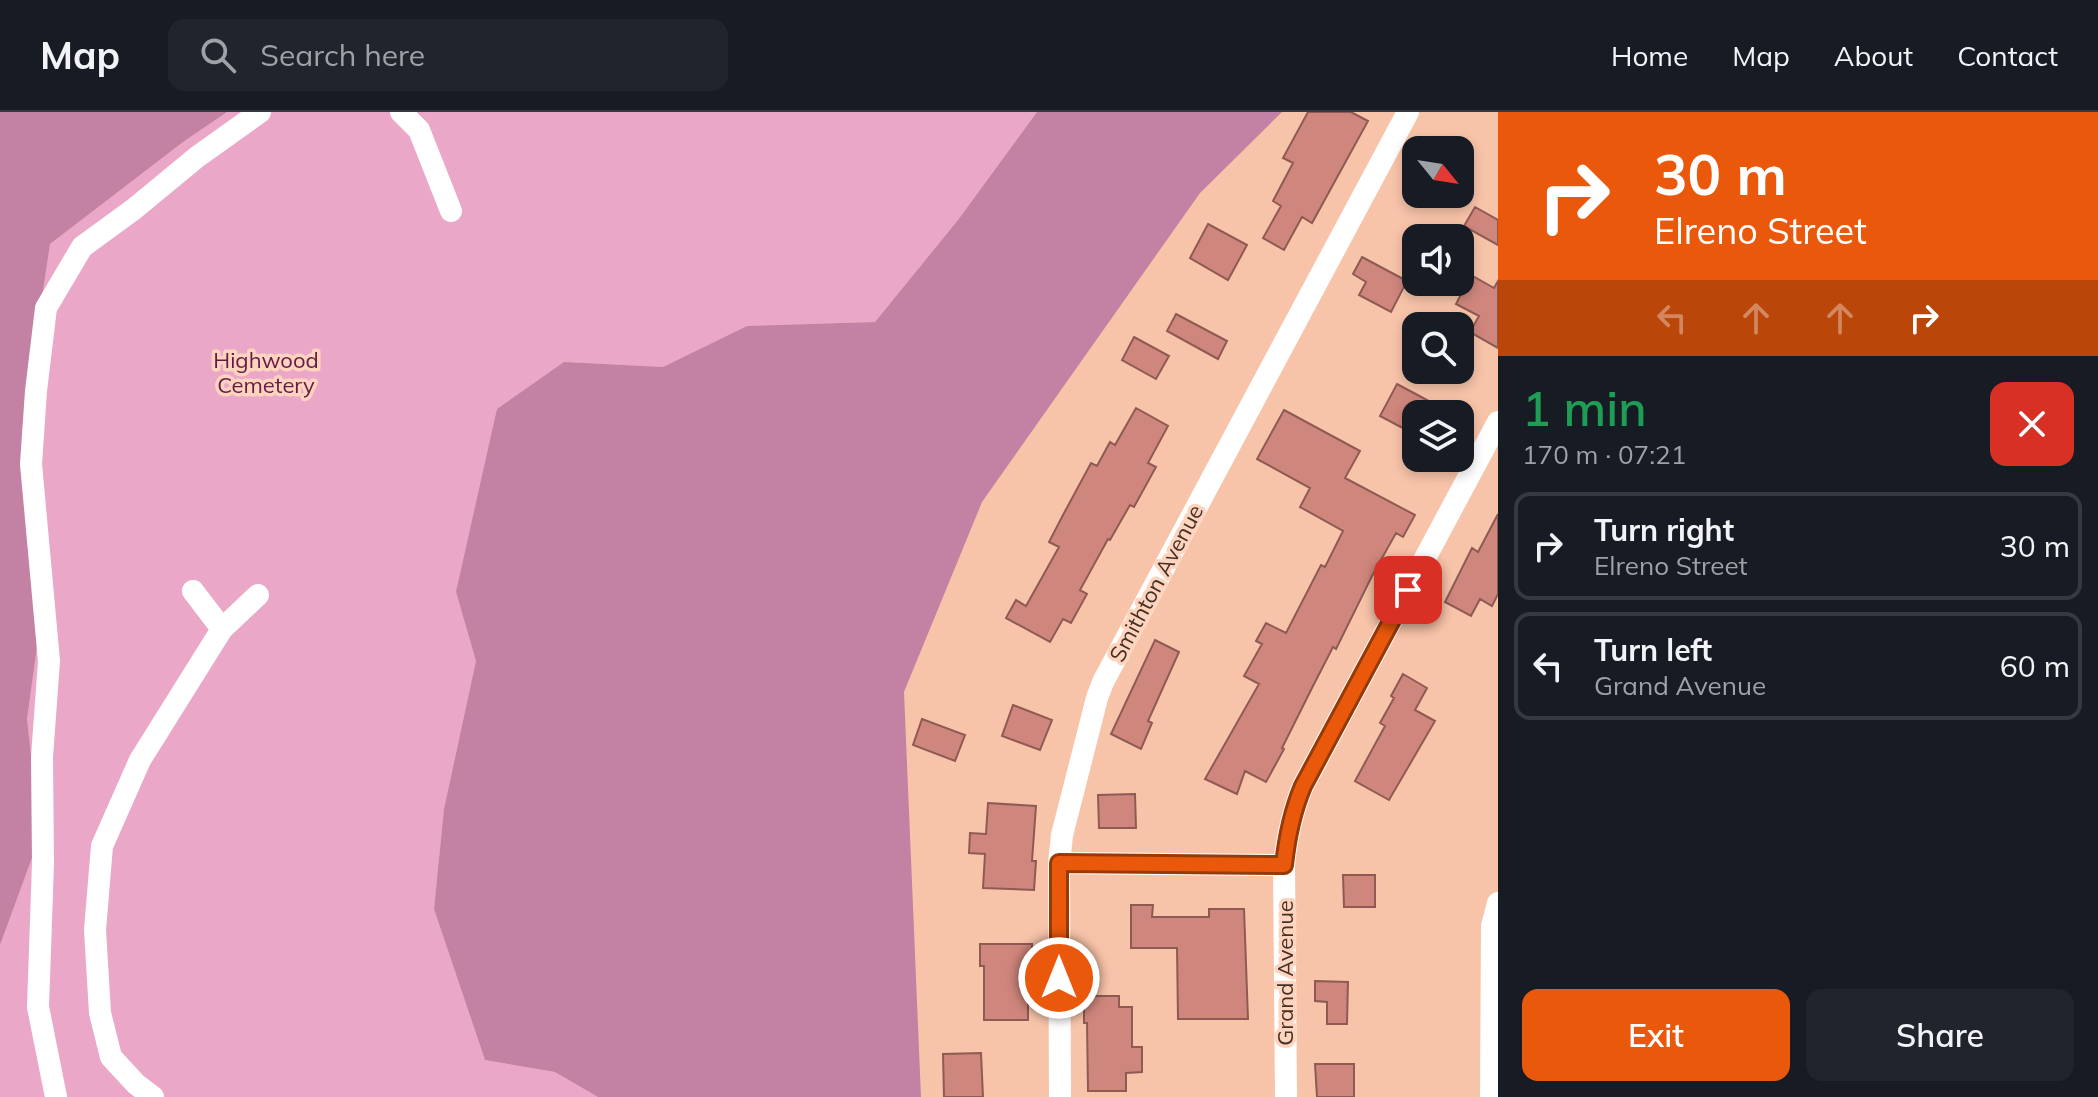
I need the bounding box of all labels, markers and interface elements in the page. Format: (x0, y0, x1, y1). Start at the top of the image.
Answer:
search box (168, 19, 728, 91)
text: Map (40, 31, 120, 79)
icon: search (196, 33, 240, 77)
text: Search here (260, 36, 425, 74)
text: Home (1611, 38, 1688, 73)
text: Map (1732, 38, 1790, 73)
text: About (1834, 38, 1913, 73)
text: Contact (1957, 38, 2058, 73)
north arrow (1402, 136, 1474, 208)
map controls (1402, 136, 1474, 472)
text: 30 m (1654, 139, 1787, 209)
icon: right (1522, 144, 1626, 248)
text: Elreno Street (1654, 208, 1867, 253)
button: sound (1402, 224, 1474, 296)
icon: left (1650, 296, 1694, 340)
icon: ahead (1734, 296, 1778, 340)
icon: ahead (1818, 296, 1862, 340)
icon: right (1902, 296, 1946, 340)
button: search (1402, 312, 1474, 384)
park label: Highwood Cemetery (213, 346, 319, 399)
text: 1 min (1522, 378, 1647, 438)
button: close (1990, 382, 2074, 466)
button: layers (1402, 400, 1474, 472)
text: 170 m · 07:21 (1522, 438, 1686, 471)
street label: Smithton Avenue (1103, 499, 1209, 667)
text: Turn right (1594, 511, 1734, 549)
icon: right (1526, 524, 1570, 568)
text: 30 m (2000, 527, 2070, 565)
text: Elreno Street (1594, 549, 1748, 582)
pin (1374, 556, 1442, 624)
icon: arrive (1386, 568, 1430, 612)
text: Turn left (1594, 631, 1712, 669)
icon: left (1526, 644, 1570, 688)
text: 60 m (2000, 647, 2070, 685)
text: Grand Avenue (1594, 669, 1766, 702)
street label: Grand Avenue (1271, 900, 1299, 1046)
position arrow (1017, 936, 1101, 1020)
button: Exit (1522, 989, 1790, 1081)
button: Share (1806, 989, 2074, 1081)

